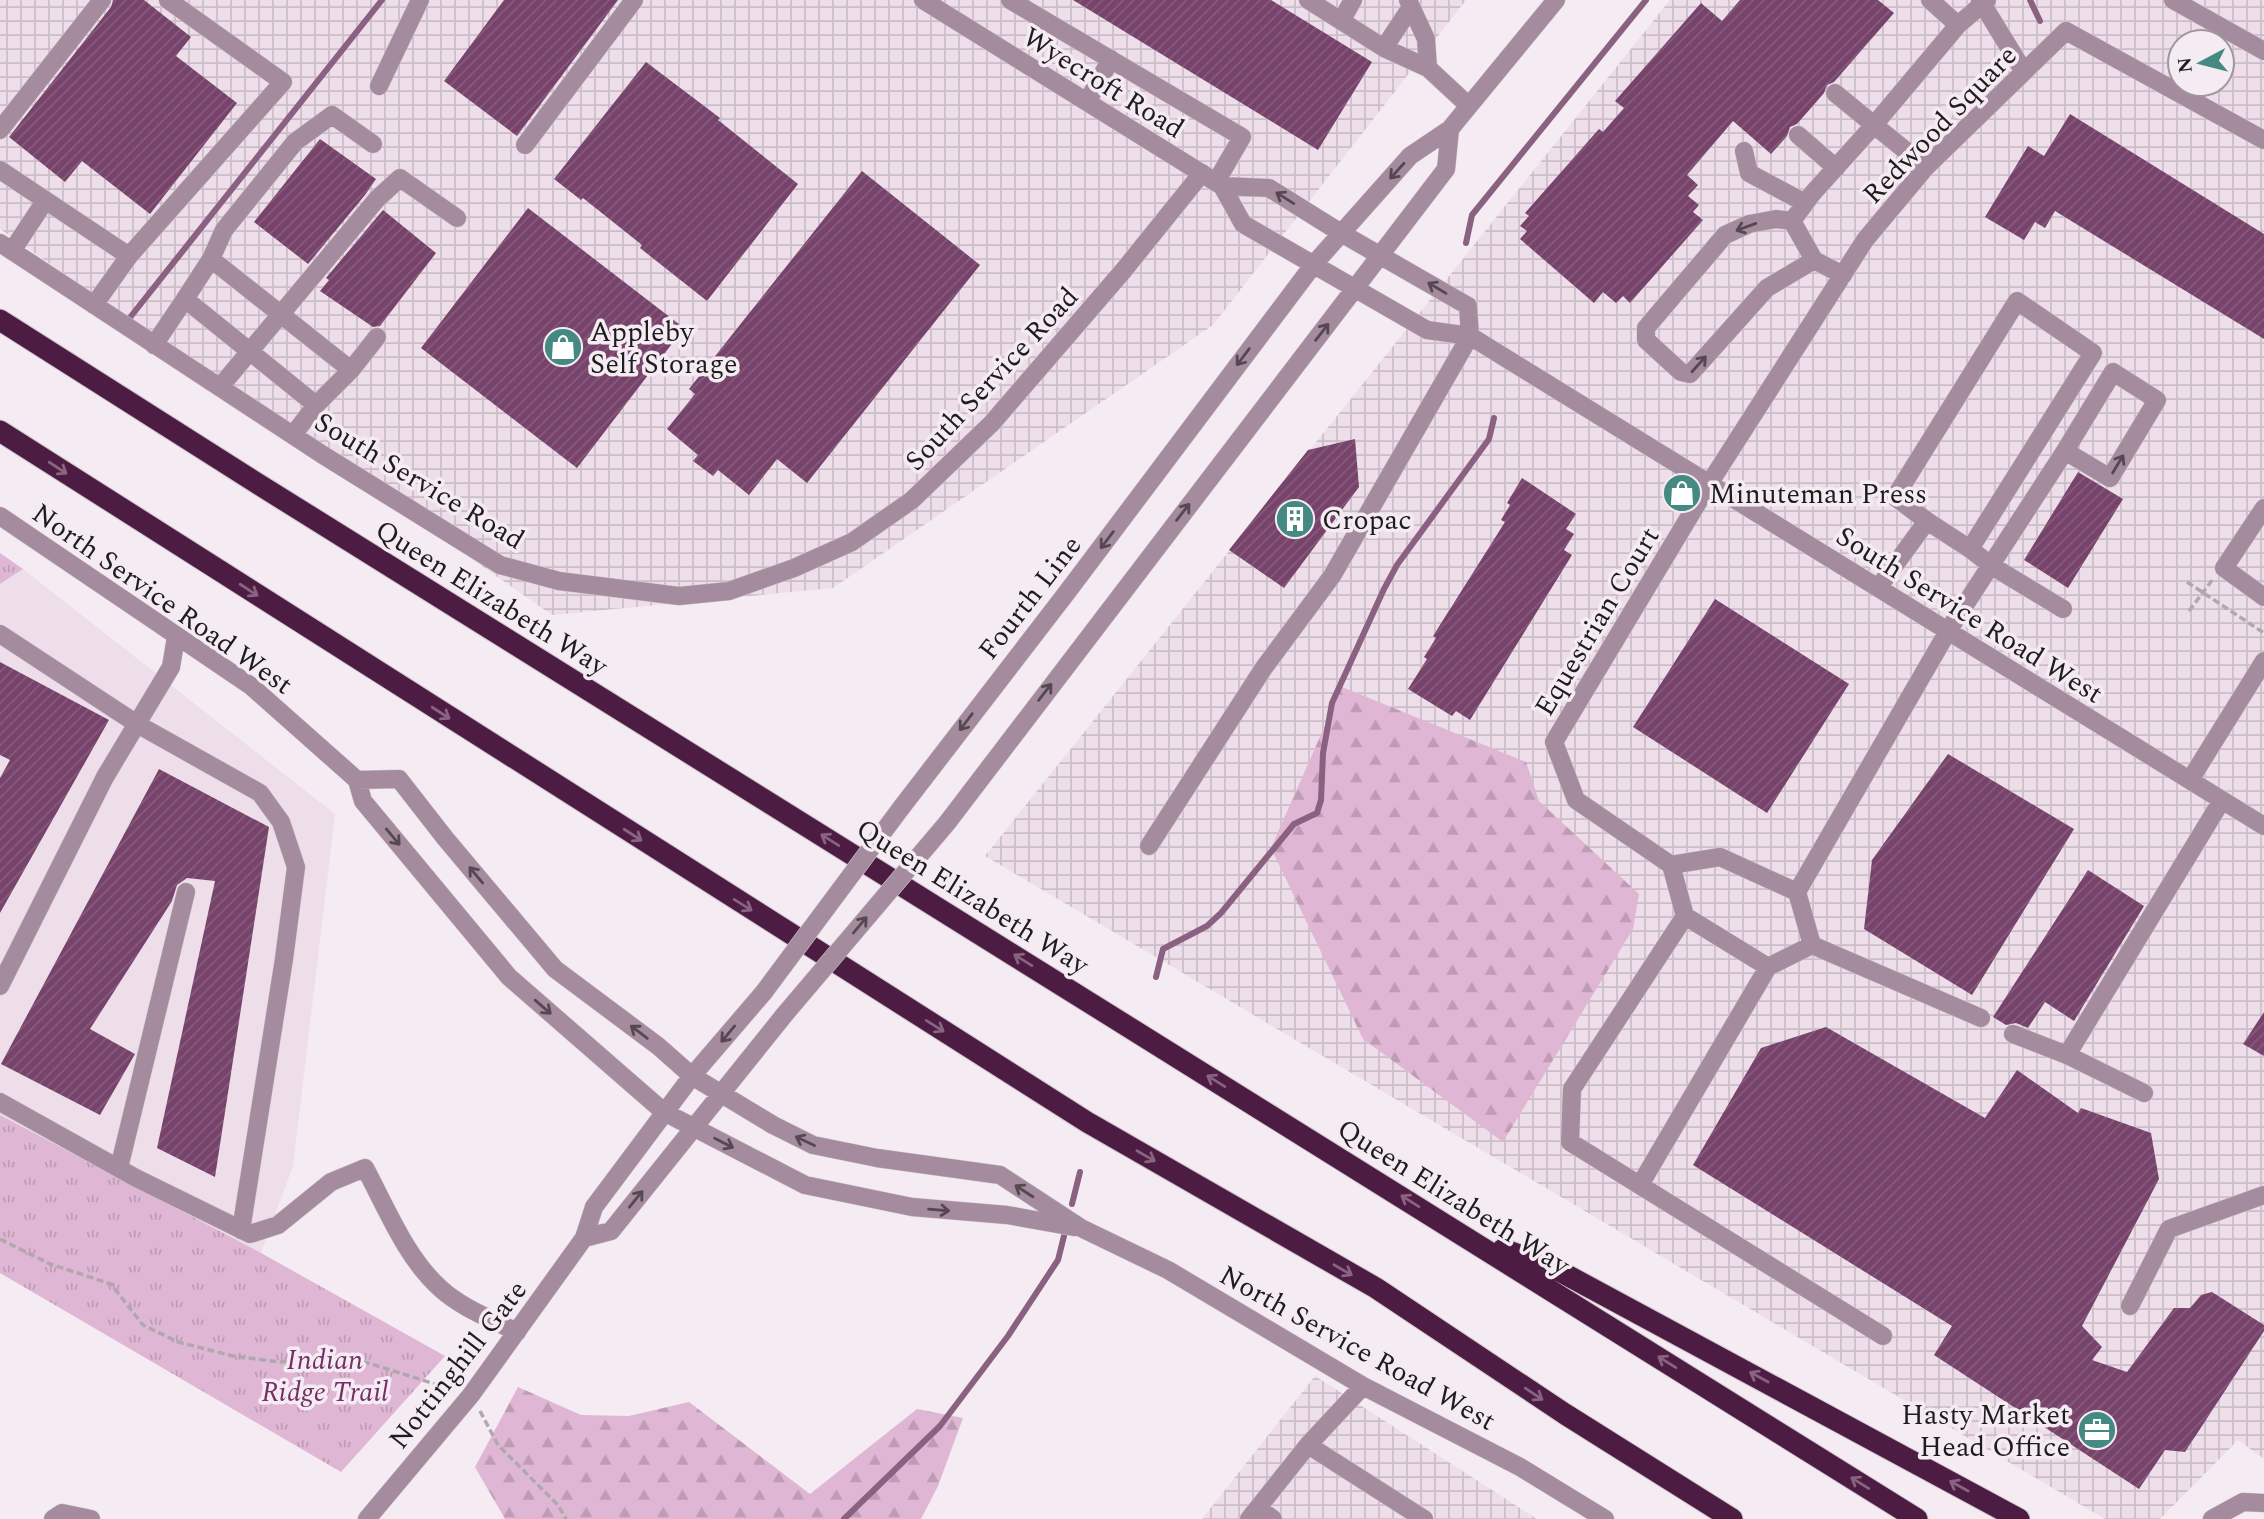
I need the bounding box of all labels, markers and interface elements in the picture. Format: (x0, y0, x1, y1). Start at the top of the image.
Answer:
street label: Wyecroft Road (1014, 16, 1192, 150)
north arrow (2166, 28, 2236, 98)
street label: Redwood Square (1853, 36, 2027, 214)
text: N (2170, 55, 2201, 74)
one-way arrow (1389, 162, 1405, 180)
one-way arrow (1276, 191, 1295, 206)
one-way arrow (1736, 222, 1757, 234)
street label: South Service Road (895, 277, 1089, 481)
one-way arrow (1428, 281, 1448, 295)
place label: Appleby Self Storage (590, 311, 737, 386)
one-way arrow (1314, 323, 1329, 341)
shop icon: Appleby Self Storage (542, 326, 584, 368)
one-way arrow (1236, 348, 1251, 366)
one-way arrow (1691, 356, 1708, 373)
street label: South Service Road (306, 401, 533, 561)
one-way arrow (2111, 454, 2125, 474)
one-way arrow (47, 461, 67, 475)
shop icon: Minuteman Press (1661, 472, 1703, 514)
place label: Minuteman Press (1709, 473, 1927, 516)
street label: North Service Road West (23, 493, 302, 706)
building icon: Cropac (1274, 498, 1316, 540)
place label: Cropac (1322, 499, 1412, 542)
one-way arrow (1176, 503, 1191, 522)
street label: Queen Elizabeth Way (366, 509, 617, 688)
street label: South Service Road West (1827, 515, 2111, 715)
street label: Equestrian Court (1524, 519, 1671, 725)
street label: Fourth Line (968, 526, 1093, 669)
one-way arrow (1100, 530, 1115, 549)
one-way arrow (239, 584, 259, 598)
one-way arrow (1037, 684, 1052, 702)
one-way arrow (431, 705, 450, 720)
one-way arrow (958, 712, 973, 731)
street label: Queen Elizabeth Way (847, 808, 1098, 987)
one-way arrow (385, 827, 401, 845)
one-way arrow (623, 828, 642, 842)
one-way arrow (821, 833, 841, 847)
one-way arrow (468, 867, 484, 885)
one-way arrow (732, 898, 752, 912)
one-way arrow (852, 916, 868, 934)
one-way arrow (1014, 953, 1034, 967)
one-way arrow (534, 999, 552, 1015)
one-way arrow (925, 1019, 944, 1034)
one-way arrow (720, 1024, 736, 1042)
one-way arrow (630, 1025, 649, 1039)
one-way arrow (1207, 1073, 1227, 1087)
street label: Queen Elizabeth Way (1328, 1108, 1579, 1287)
one-way arrow (795, 1133, 816, 1147)
one-way arrow (713, 1137, 734, 1150)
one-way arrow (1135, 1150, 1156, 1163)
one-way arrow (1015, 1183, 1034, 1198)
one-way arrow (629, 1191, 644, 1209)
one-way arrow (1400, 1193, 1420, 1207)
one-way arrow (927, 1203, 950, 1216)
street label: North Service Road West (1211, 1254, 1504, 1442)
one-way arrow (1333, 1263, 1353, 1277)
street label: Nottinghill Gate (378, 1271, 538, 1459)
park label: Indian Ridge Trail (261, 1339, 389, 1414)
one-way arrow (1658, 1354, 1677, 1369)
one-way arrow (1750, 1370, 1770, 1384)
one-way arrow (1524, 1387, 1543, 1401)
place label: Hasty Market Head Office (1901, 1394, 2070, 1469)
office icon: Hasty Market Head Office (2076, 1409, 2118, 1451)
one-way arrow (1850, 1475, 1870, 1489)
one-way arrow (1949, 1479, 1970, 1492)

